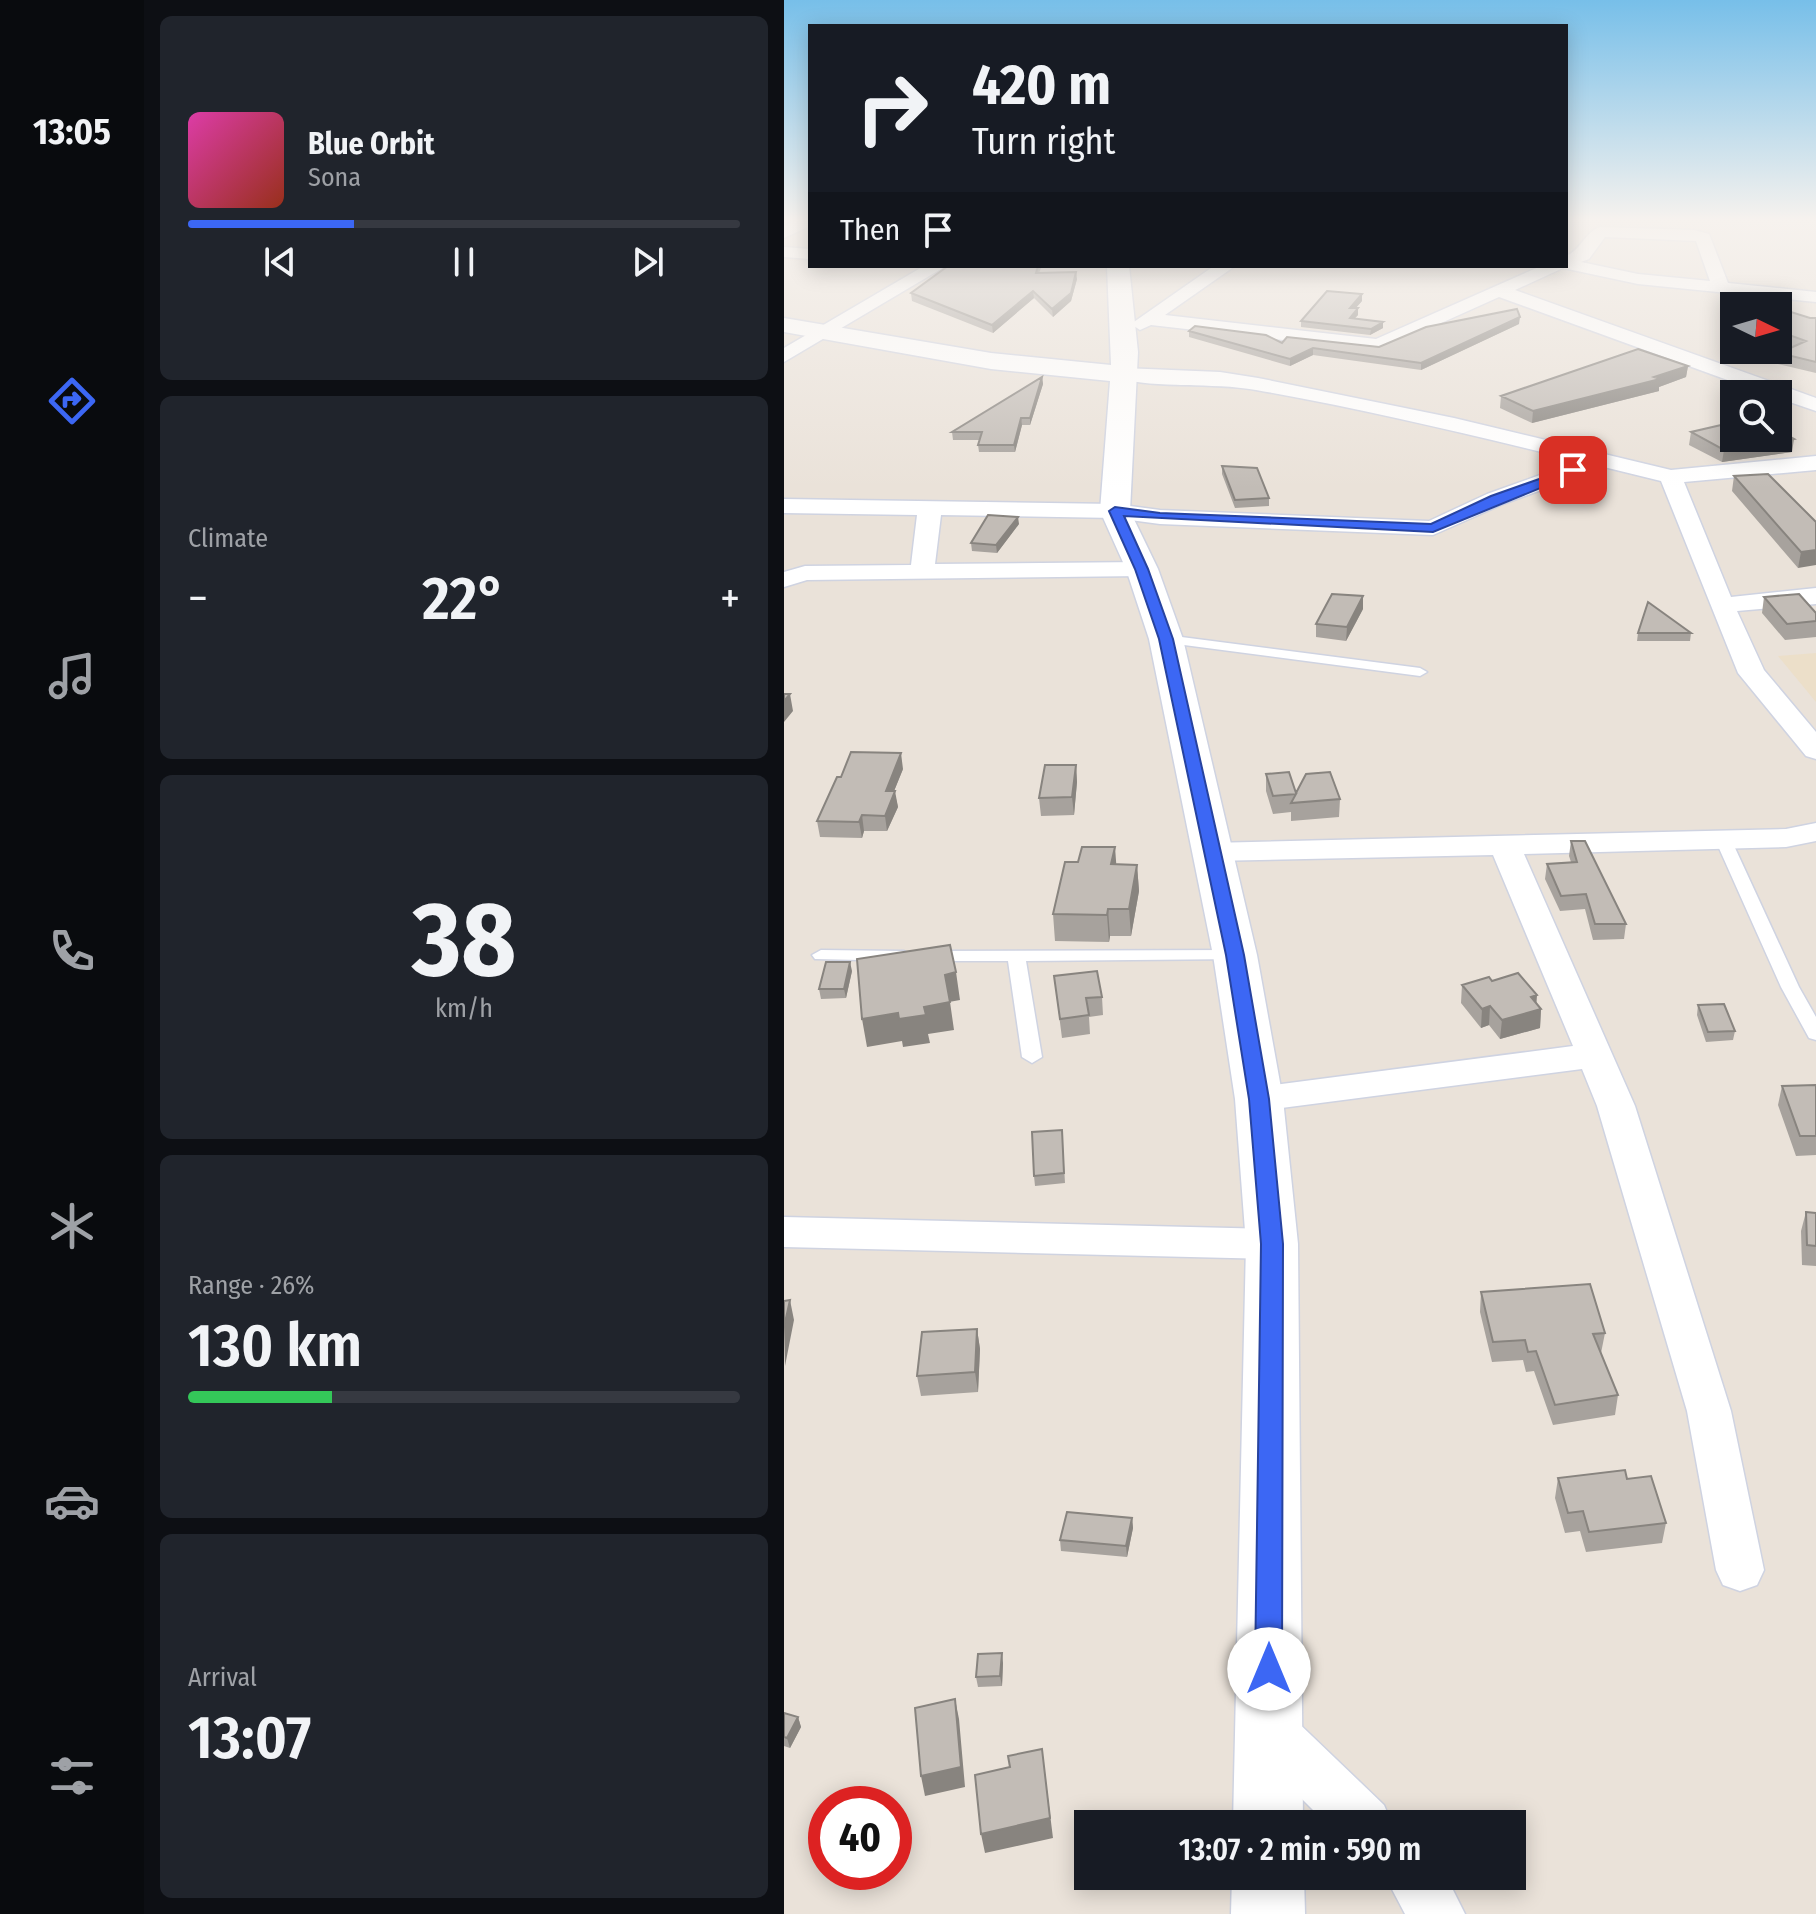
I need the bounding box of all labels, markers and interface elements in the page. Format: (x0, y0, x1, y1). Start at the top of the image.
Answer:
text: 420 m (972, 52, 1111, 119)
icon: right (840, 56, 944, 160)
text: 13:05 (33, 110, 111, 154)
text: Turn right (972, 120, 1115, 164)
text: Blue Orbit (308, 126, 434, 162)
text: Sona (308, 162, 361, 193)
icon: arrive (916, 208, 960, 252)
text: Then (840, 212, 900, 248)
icon: previous (258, 240, 302, 284)
icon: pause (442, 240, 486, 284)
icon: next (626, 240, 670, 284)
north arrow (1720, 292, 1792, 364)
map controls (1720, 292, 1792, 452)
icon: directions (44, 373, 100, 429)
button: search (1720, 380, 1792, 452)
pin (1539, 436, 1607, 504)
icon: arrive (1551, 448, 1595, 492)
text: Climate (188, 523, 268, 554)
text: 22° (422, 563, 506, 635)
text: − (188, 572, 208, 625)
text: + (720, 572, 740, 625)
icon: music (44, 648, 100, 704)
text: 38 (412, 878, 516, 1003)
icon: phone (44, 923, 100, 979)
text: km/h (435, 993, 493, 1024)
icon: climate (44, 1198, 100, 1254)
text: Range · 26% (188, 1270, 315, 1301)
text: 130 km (188, 1310, 362, 1382)
icon: car (44, 1473, 100, 1529)
position arrow (1227, 1627, 1311, 1711)
text: Arrival (188, 1662, 257, 1693)
text: 13:07 (188, 1702, 311, 1774)
icon: filters (44, 1748, 100, 1804)
speed limit sign: 40 (808, 1786, 912, 1890)
text: 13:07 · 2 min · 590 m (1179, 1832, 1421, 1868)

